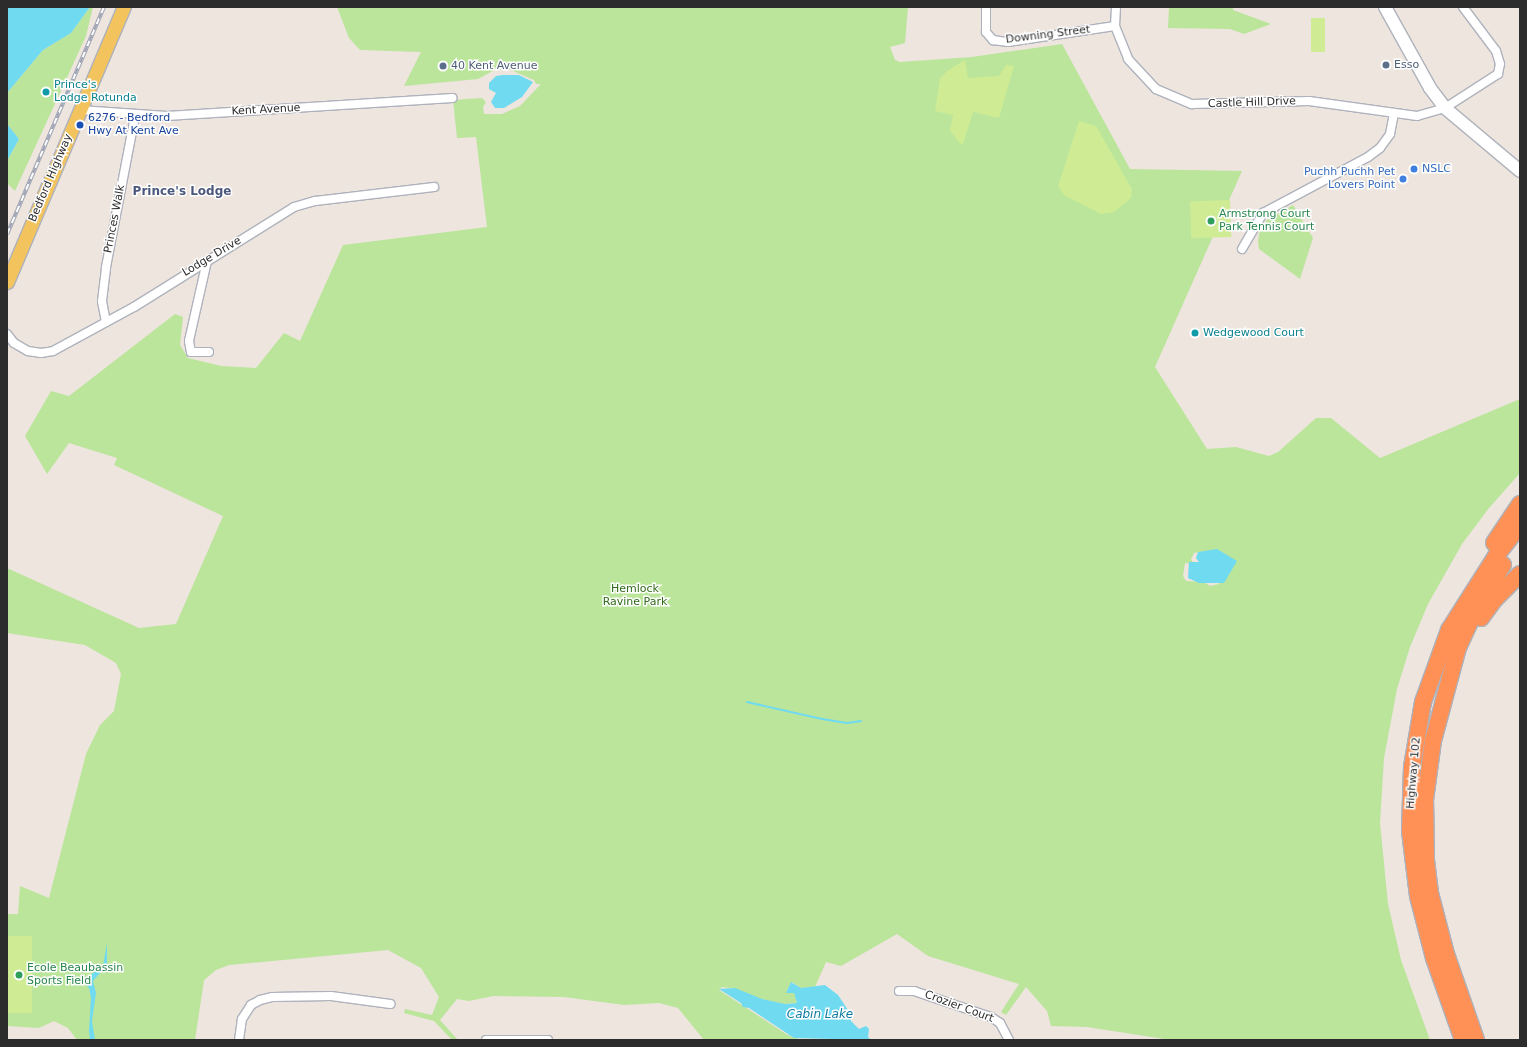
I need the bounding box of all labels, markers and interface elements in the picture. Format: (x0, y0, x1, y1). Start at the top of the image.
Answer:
street label: Downing Street (1005, 23, 1091, 47)
place label: Esso (1394, 58, 1419, 72)
place label: 40 Kent Avenue (451, 59, 538, 73)
marker: Esso (1381, 60, 1391, 70)
marker: 40 Kent Avenue (438, 61, 448, 71)
place label: Prince's Lodge Rotunda (54, 79, 137, 105)
marker: Prince's Lodge Rotunda (41, 87, 51, 97)
street label: Castle Hill Drive (1208, 95, 1296, 111)
street label: Kent Avenue (231, 102, 301, 118)
place label: 6276 - Bedford Hwy At Kent Ave (88, 112, 179, 138)
marker: 6276 - Bedford Hwy At Kent Ave (75, 120, 85, 130)
street label: Bedford Highway (27, 132, 75, 224)
place label: NSLC (1422, 162, 1451, 176)
marker: NSLC (1409, 164, 1419, 174)
place label: Puchh Puchh Pet Lovers Point (1304, 166, 1395, 192)
marker: Puchh Puchh Pet Lovers Point (1398, 174, 1408, 184)
street label: Princes Walk (102, 184, 128, 254)
district label: Prince's Lodge (133, 185, 231, 199)
place label: Armstrong Court Park Tennis Court (1219, 208, 1314, 234)
marker: Armstrong Court Park Tennis Court (1206, 216, 1216, 226)
street label: Lodge Drive (180, 234, 244, 280)
place label: Wedgewood Court (1203, 326, 1304, 340)
marker: Wedgewood Court (1190, 328, 1200, 338)
park label: Hemlock Ravine Park (603, 583, 667, 609)
street label: Highway 102 (1404, 737, 1424, 809)
place label: Ecole Beaubassin Sports Field (27, 962, 123, 988)
marker: Ecole Beaubassin Sports Field (14, 970, 24, 980)
street label: Crozier Court (923, 988, 995, 1026)
water label: Cabin Lake (787, 1008, 853, 1022)

